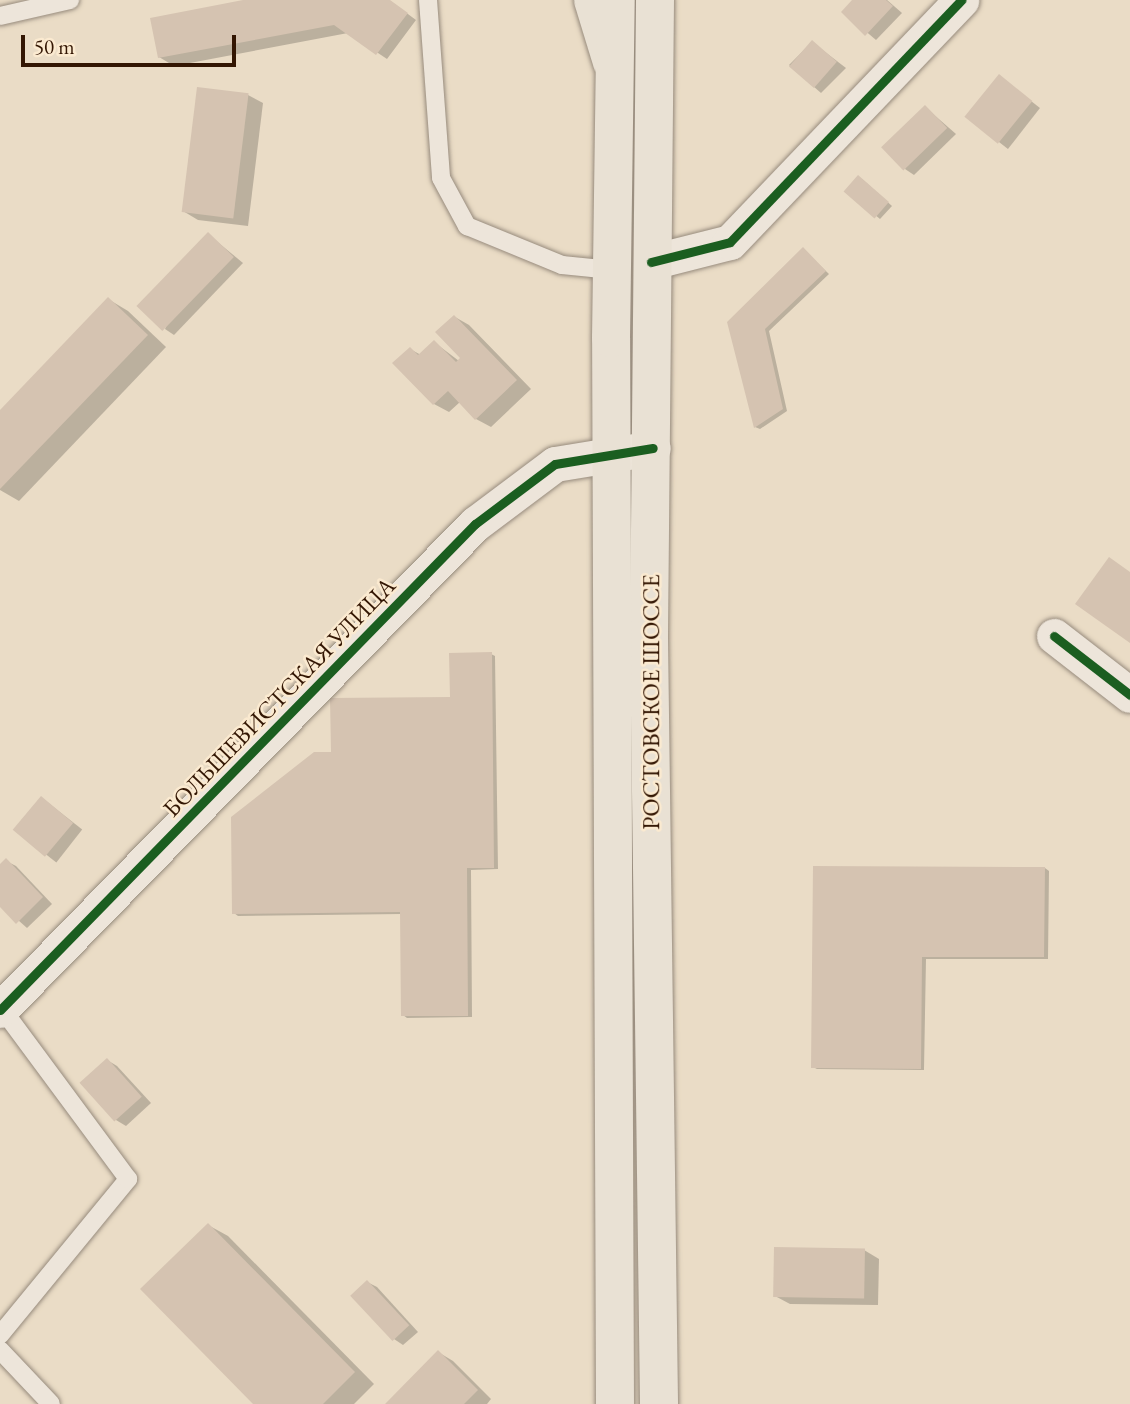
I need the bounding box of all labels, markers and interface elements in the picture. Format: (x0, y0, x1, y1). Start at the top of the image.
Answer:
scale bar (24, 21, 240, 65)
text: 50 m (34, 33, 75, 60)
street label: БОЛЬШЕВИСТСКАЯ УЛИЦА (157, 571, 401, 823)
street label: РОСТОВСКОЕ ШОССЕ (637, 574, 665, 830)

